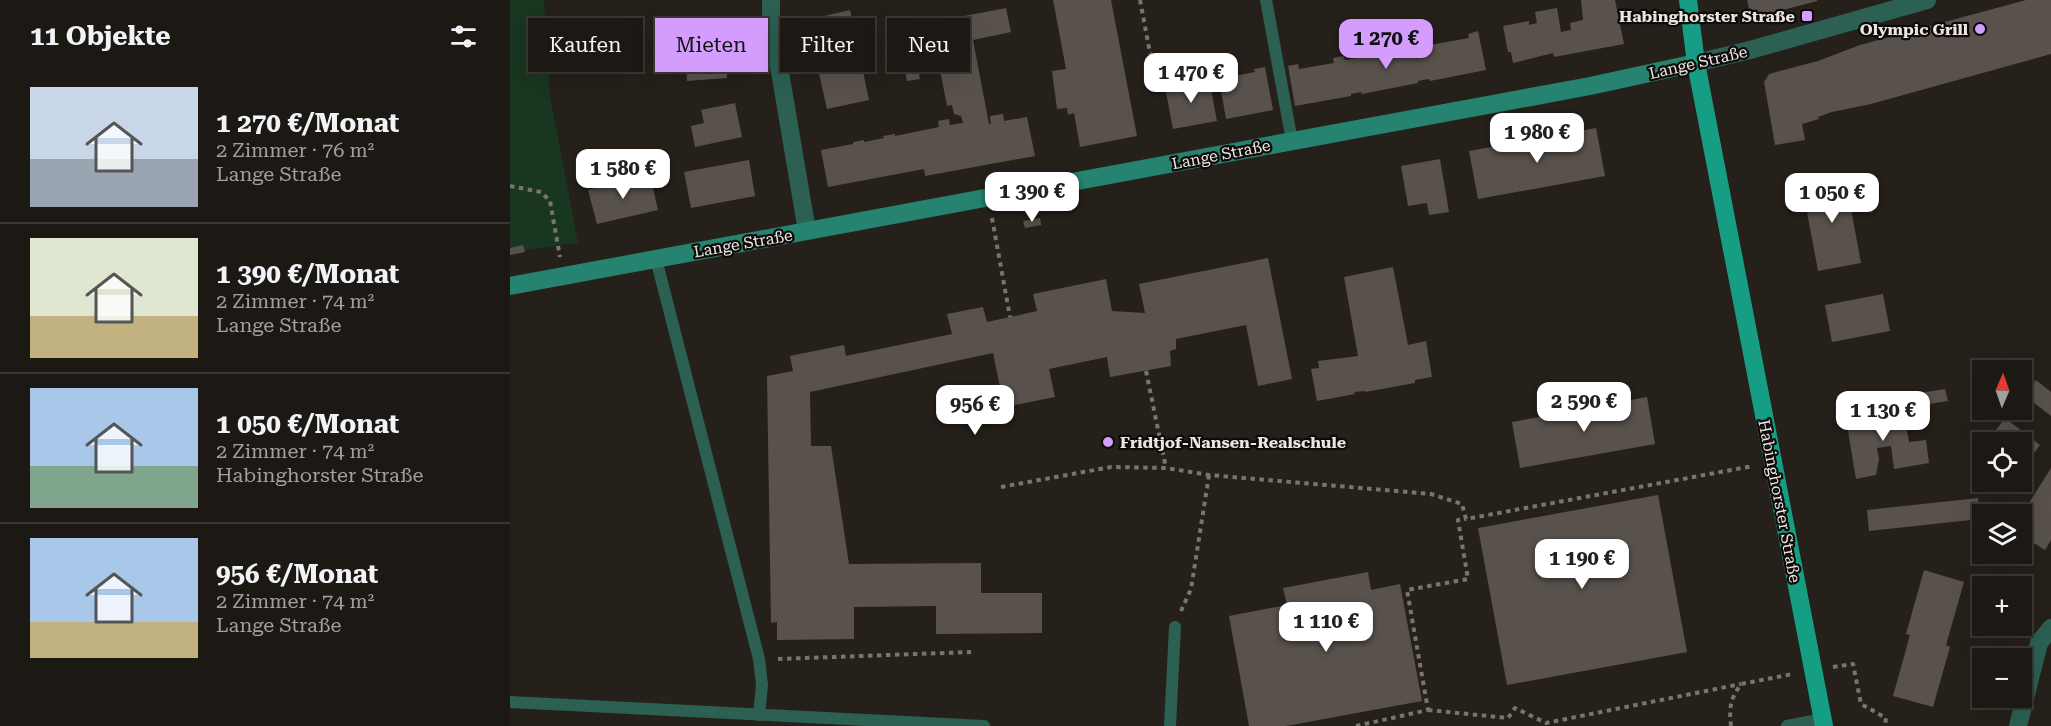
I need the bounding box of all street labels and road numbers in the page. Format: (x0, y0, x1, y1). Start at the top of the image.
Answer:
street label: Lange Straße (1647, 42, 1749, 83)
street label: Lange Straße (1170, 136, 1272, 173)
street label: Lange Straße (692, 225, 794, 262)
street label: Habinghorster Straße (1754, 418, 1805, 585)

